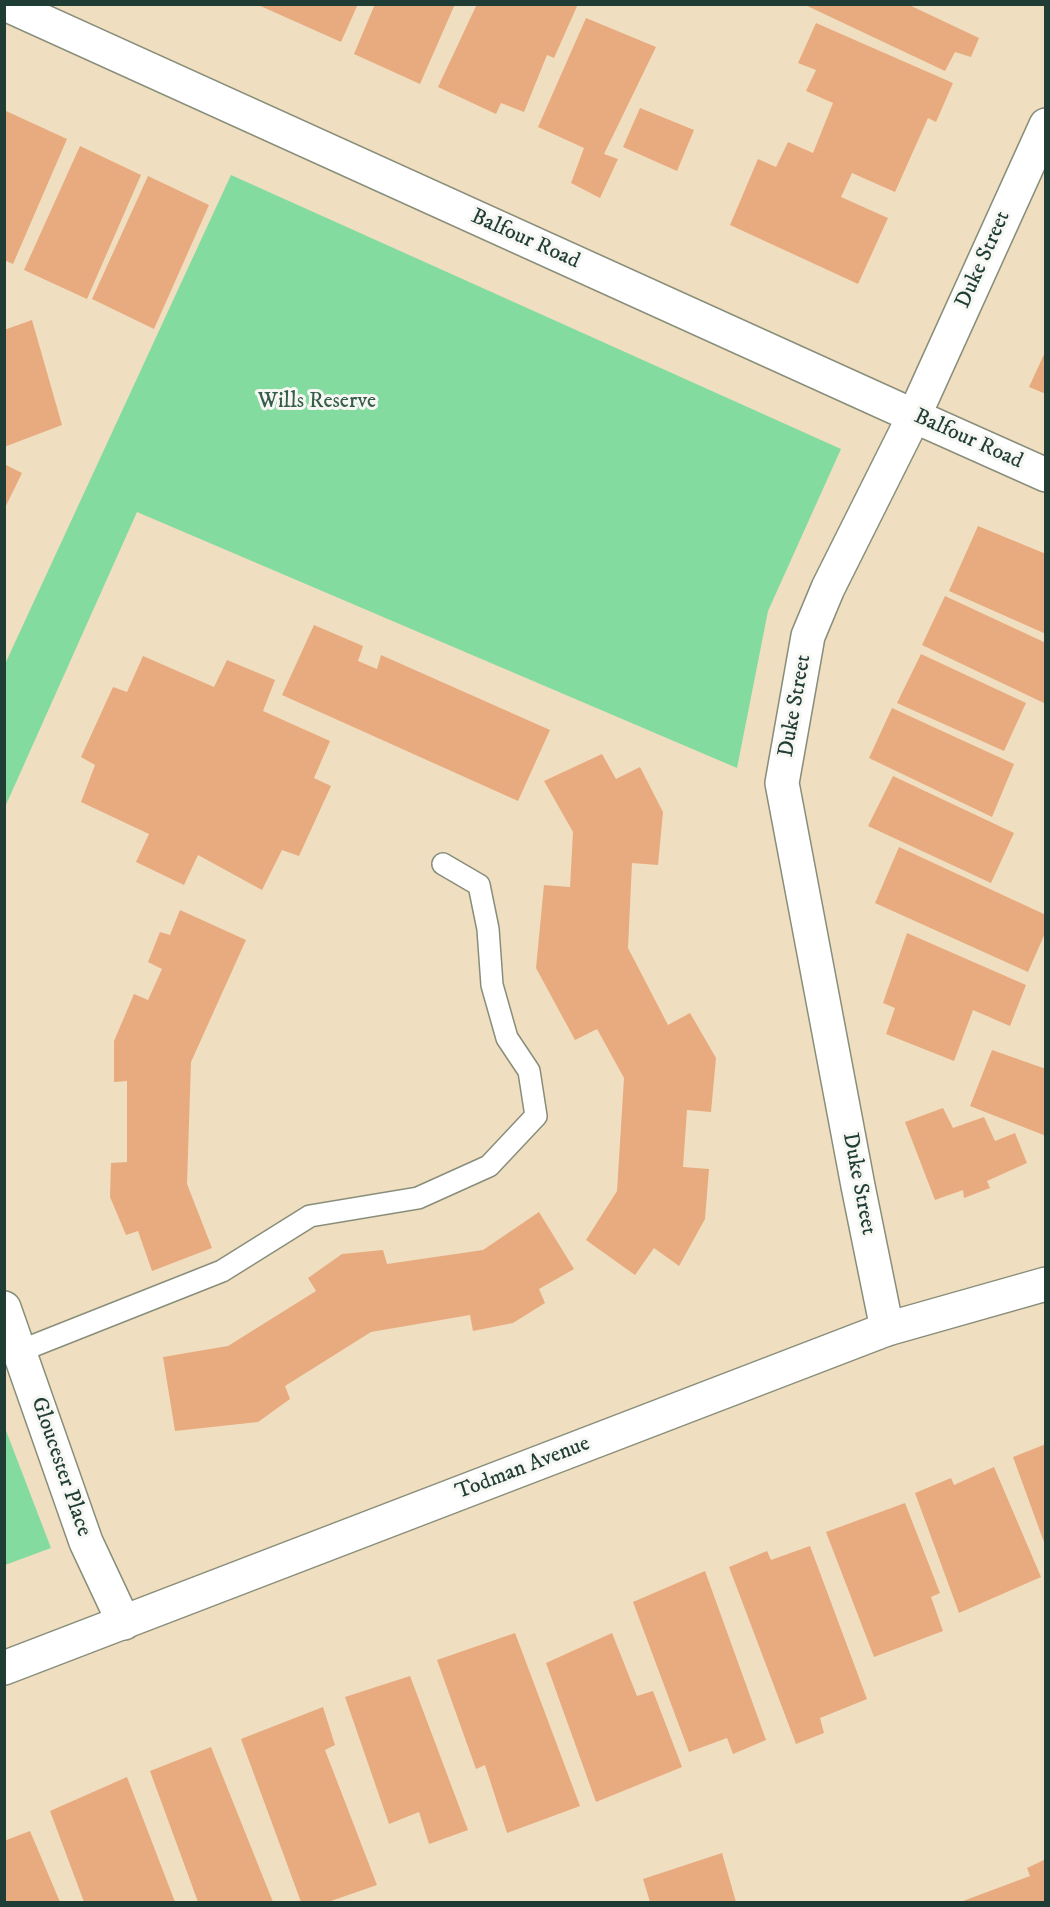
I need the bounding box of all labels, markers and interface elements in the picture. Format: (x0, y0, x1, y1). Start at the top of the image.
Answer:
street label: Balfour Road (466, 204, 584, 276)
street label: Duke Street (951, 207, 1017, 313)
park label: Wills Reserve (258, 389, 376, 415)
street label: Balfour Road (909, 404, 1027, 476)
street label: Duke Street (774, 653, 818, 759)
street label: Duke Street (835, 1131, 881, 1237)
street label: Gloucester Place (24, 1394, 96, 1540)
street label: Todman Avenue (452, 1431, 594, 1507)

